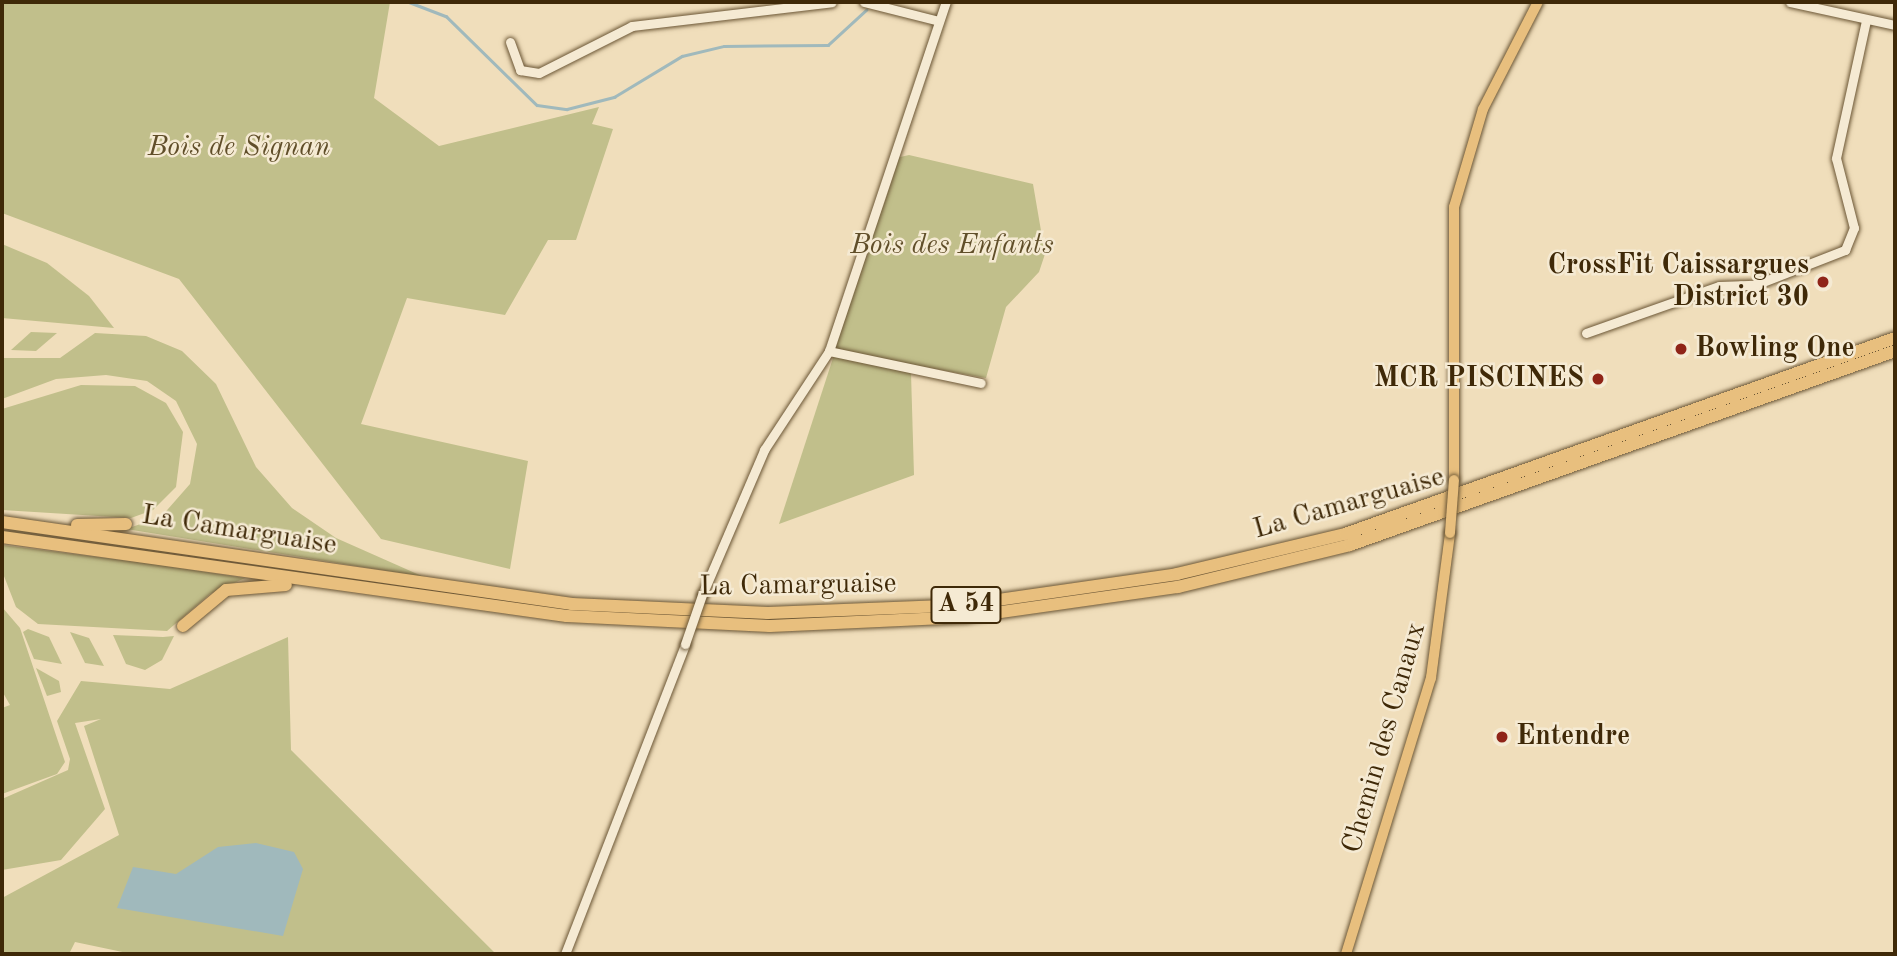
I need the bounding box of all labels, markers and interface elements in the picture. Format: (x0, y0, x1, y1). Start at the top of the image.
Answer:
park label: Bois de Signan (148, 131, 330, 165)
park label: Bois des Enfants (850, 229, 1054, 263)
place label: CrossFit Caissargues District 30 (1547, 249, 1809, 315)
marker: CrossFit Caissargues District 30 (1815, 274, 1831, 290)
place label: Bowling One (1695, 332, 1855, 366)
marker: Bowling One (1673, 341, 1689, 357)
place label: MCR PISCINES (1374, 362, 1584, 396)
marker: MCR PISCINES (1590, 371, 1606, 387)
street label: La Camarguaise (1250, 461, 1448, 547)
street label: La Camarguaise (139, 499, 339, 563)
street label: La Camarguaise (699, 567, 897, 605)
road number: A 54 (929, 582, 1003, 628)
street label: Chemin des Canaux (1336, 619, 1434, 857)
place label: Entendre (1516, 720, 1630, 754)
marker: Entendre (1494, 729, 1510, 745)

